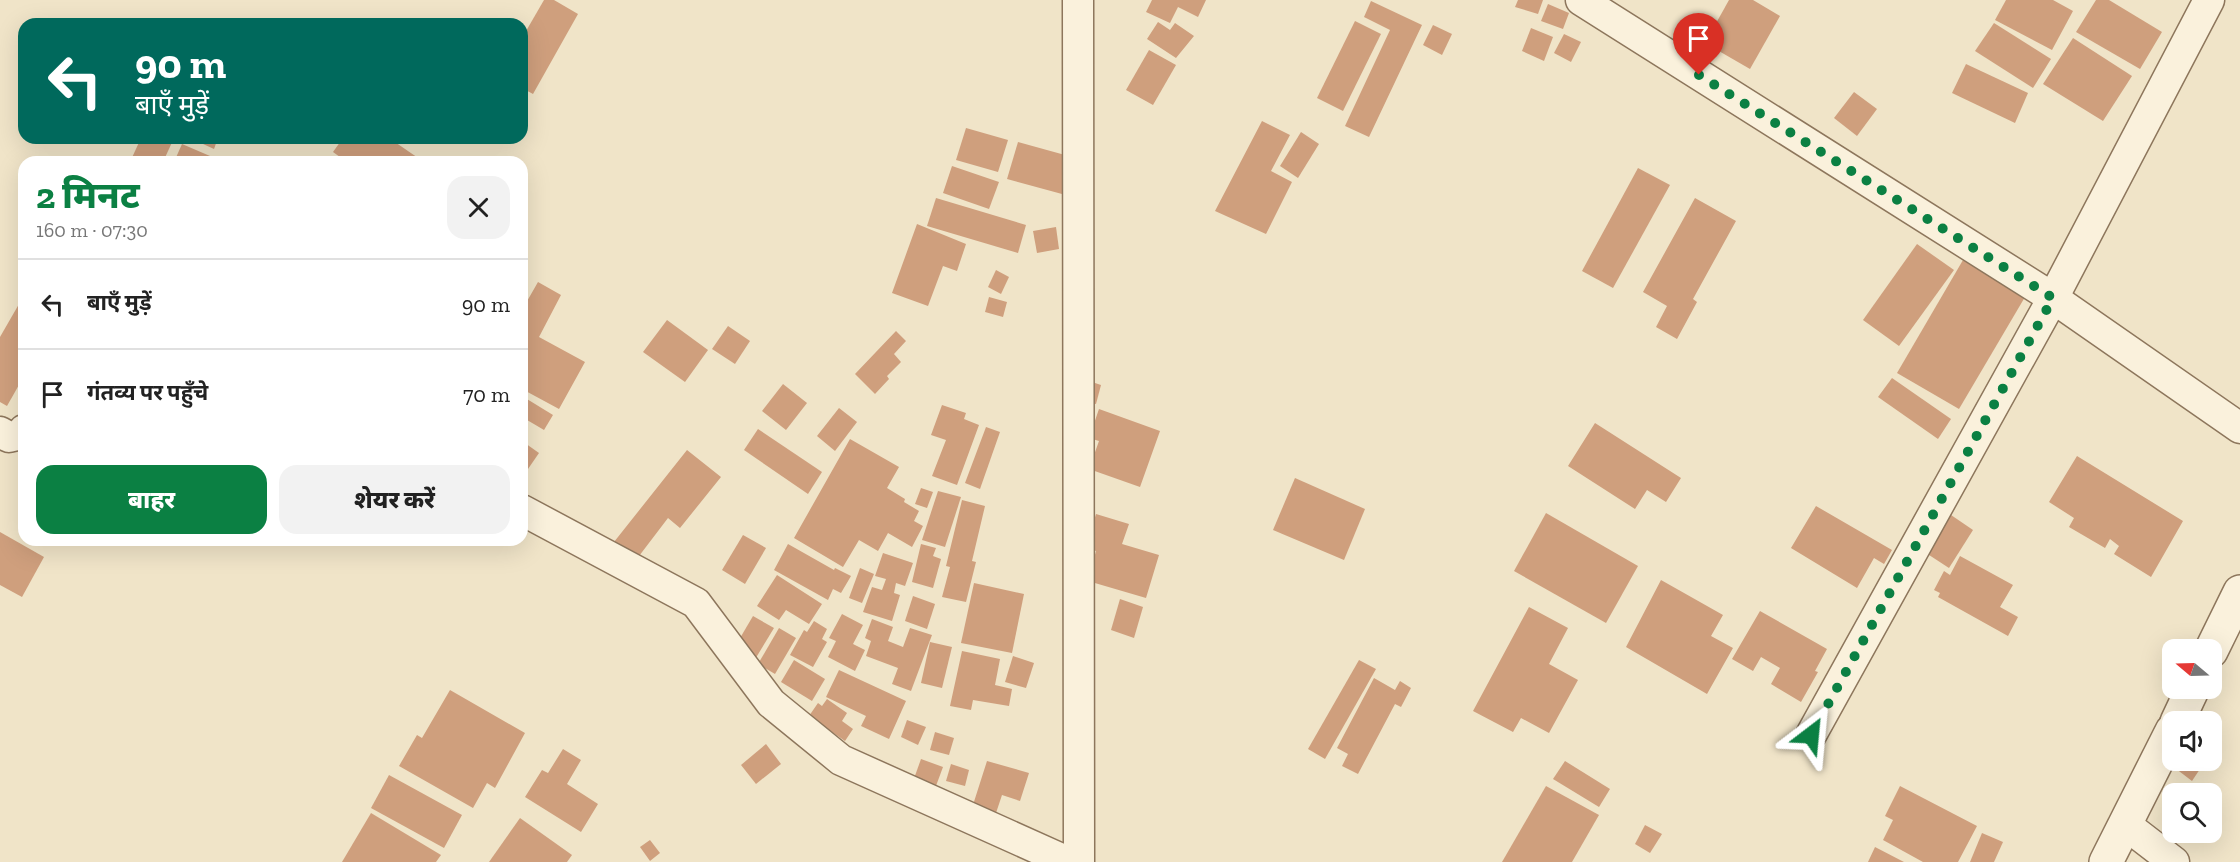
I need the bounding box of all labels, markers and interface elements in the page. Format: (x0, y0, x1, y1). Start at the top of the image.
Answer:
pin (1673, 13, 1724, 75)
icon: arrive (1682, 22, 1715, 55)
text: 90 m (135, 38, 226, 89)
icon: left (36, 42, 114, 120)
text: बाएँ मुड़ें (135, 89, 209, 121)
text: 2 मिनट (36, 174, 140, 217)
button: close (447, 176, 510, 239)
text: 160 m · 07:30 (36, 218, 148, 242)
icon: left (36, 288, 69, 321)
text: बाएँ मुड़ें (87, 289, 151, 316)
text: 90 m (462, 291, 510, 318)
icon: arrive (36, 378, 69, 411)
text: गंतव्य पर पहुँचे (87, 379, 208, 406)
text: 70 m (463, 381, 510, 408)
button: बाहर (36, 465, 267, 534)
button: शेयर करें (279, 465, 510, 534)
north arrow (2162, 639, 2222, 699)
map controls (2162, 639, 2222, 843)
position arrow (1779, 703, 1843, 767)
button: sound (2162, 711, 2222, 771)
button: search (2162, 783, 2222, 843)

